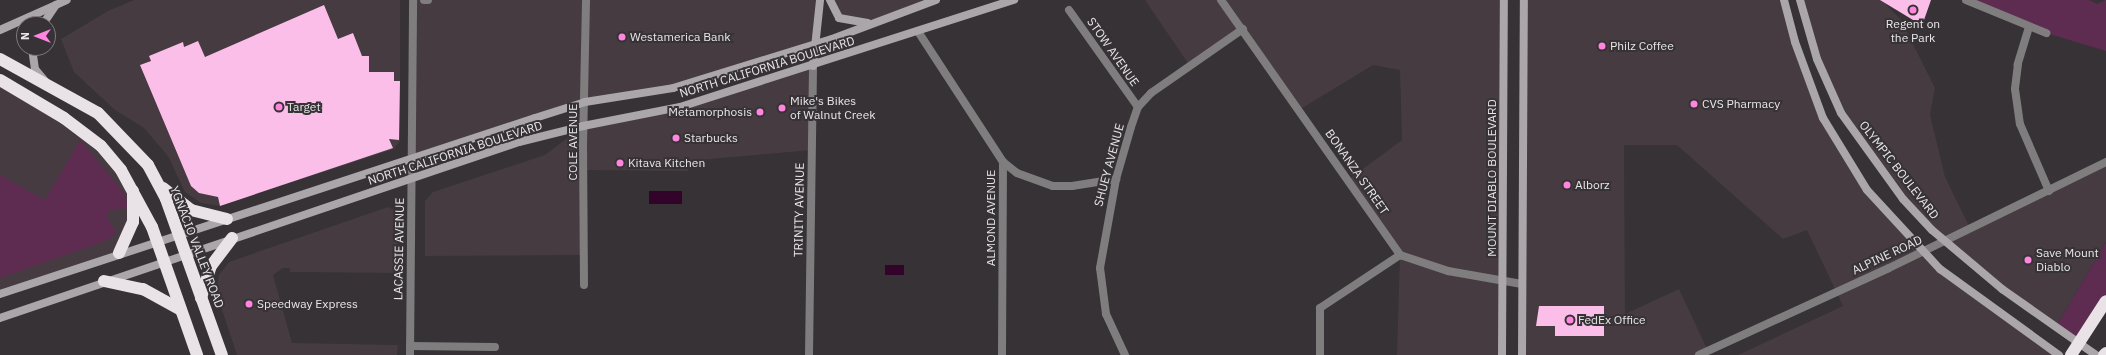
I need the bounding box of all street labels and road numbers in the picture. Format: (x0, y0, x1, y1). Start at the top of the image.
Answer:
street label: STOW AVENUE (1084, 15, 1142, 89)
street label: NORTH CALIFORNIA BOULEVARD (678, 33, 856, 101)
street label: MOUNT DIABLO BOULEVARD (1485, 99, 1499, 257)
street label: COLE AVENUE (566, 104, 580, 180)
street label: NORTH CALIFORNIA BOULEVARD (366, 118, 544, 188)
street label: OLYMPIC BOULEVARD (1856, 118, 1942, 222)
street label: SHUEY AVENUE (1091, 122, 1127, 208)
street label: BONANZA STREET (1322, 127, 1392, 217)
street label: TRINITY AVENUE (791, 163, 807, 257)
street label: ALMOND AVENUE (984, 170, 998, 266)
street label: YGNACIO VALLEY ROAD (167, 184, 227, 310)
street label: LACASSIE AVENUE (391, 198, 407, 300)
street label: ALPINE ROAD (1850, 232, 1924, 278)

